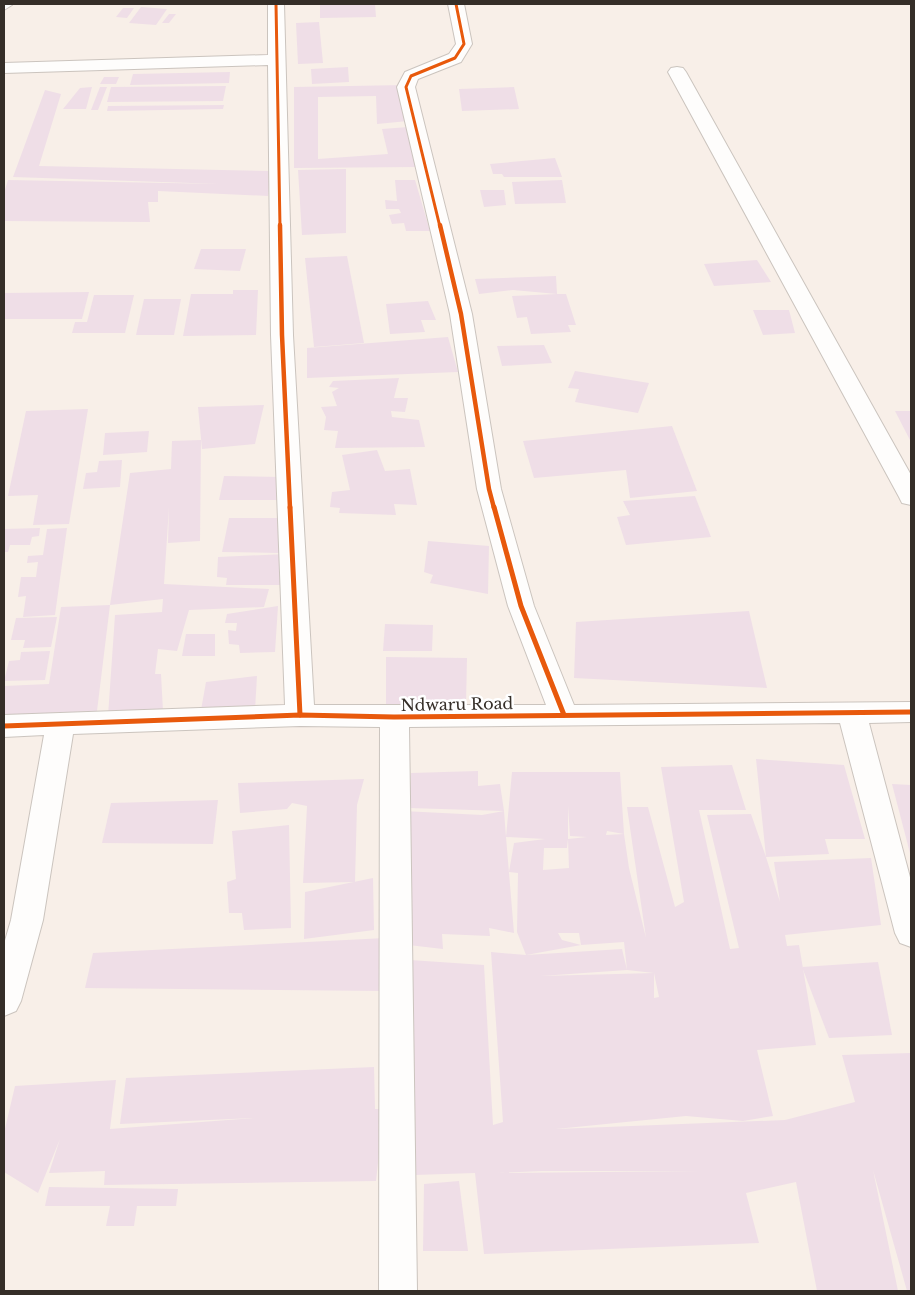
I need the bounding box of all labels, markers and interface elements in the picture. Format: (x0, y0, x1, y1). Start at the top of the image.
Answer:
street label: Ndwaru Road (401, 693, 514, 715)

